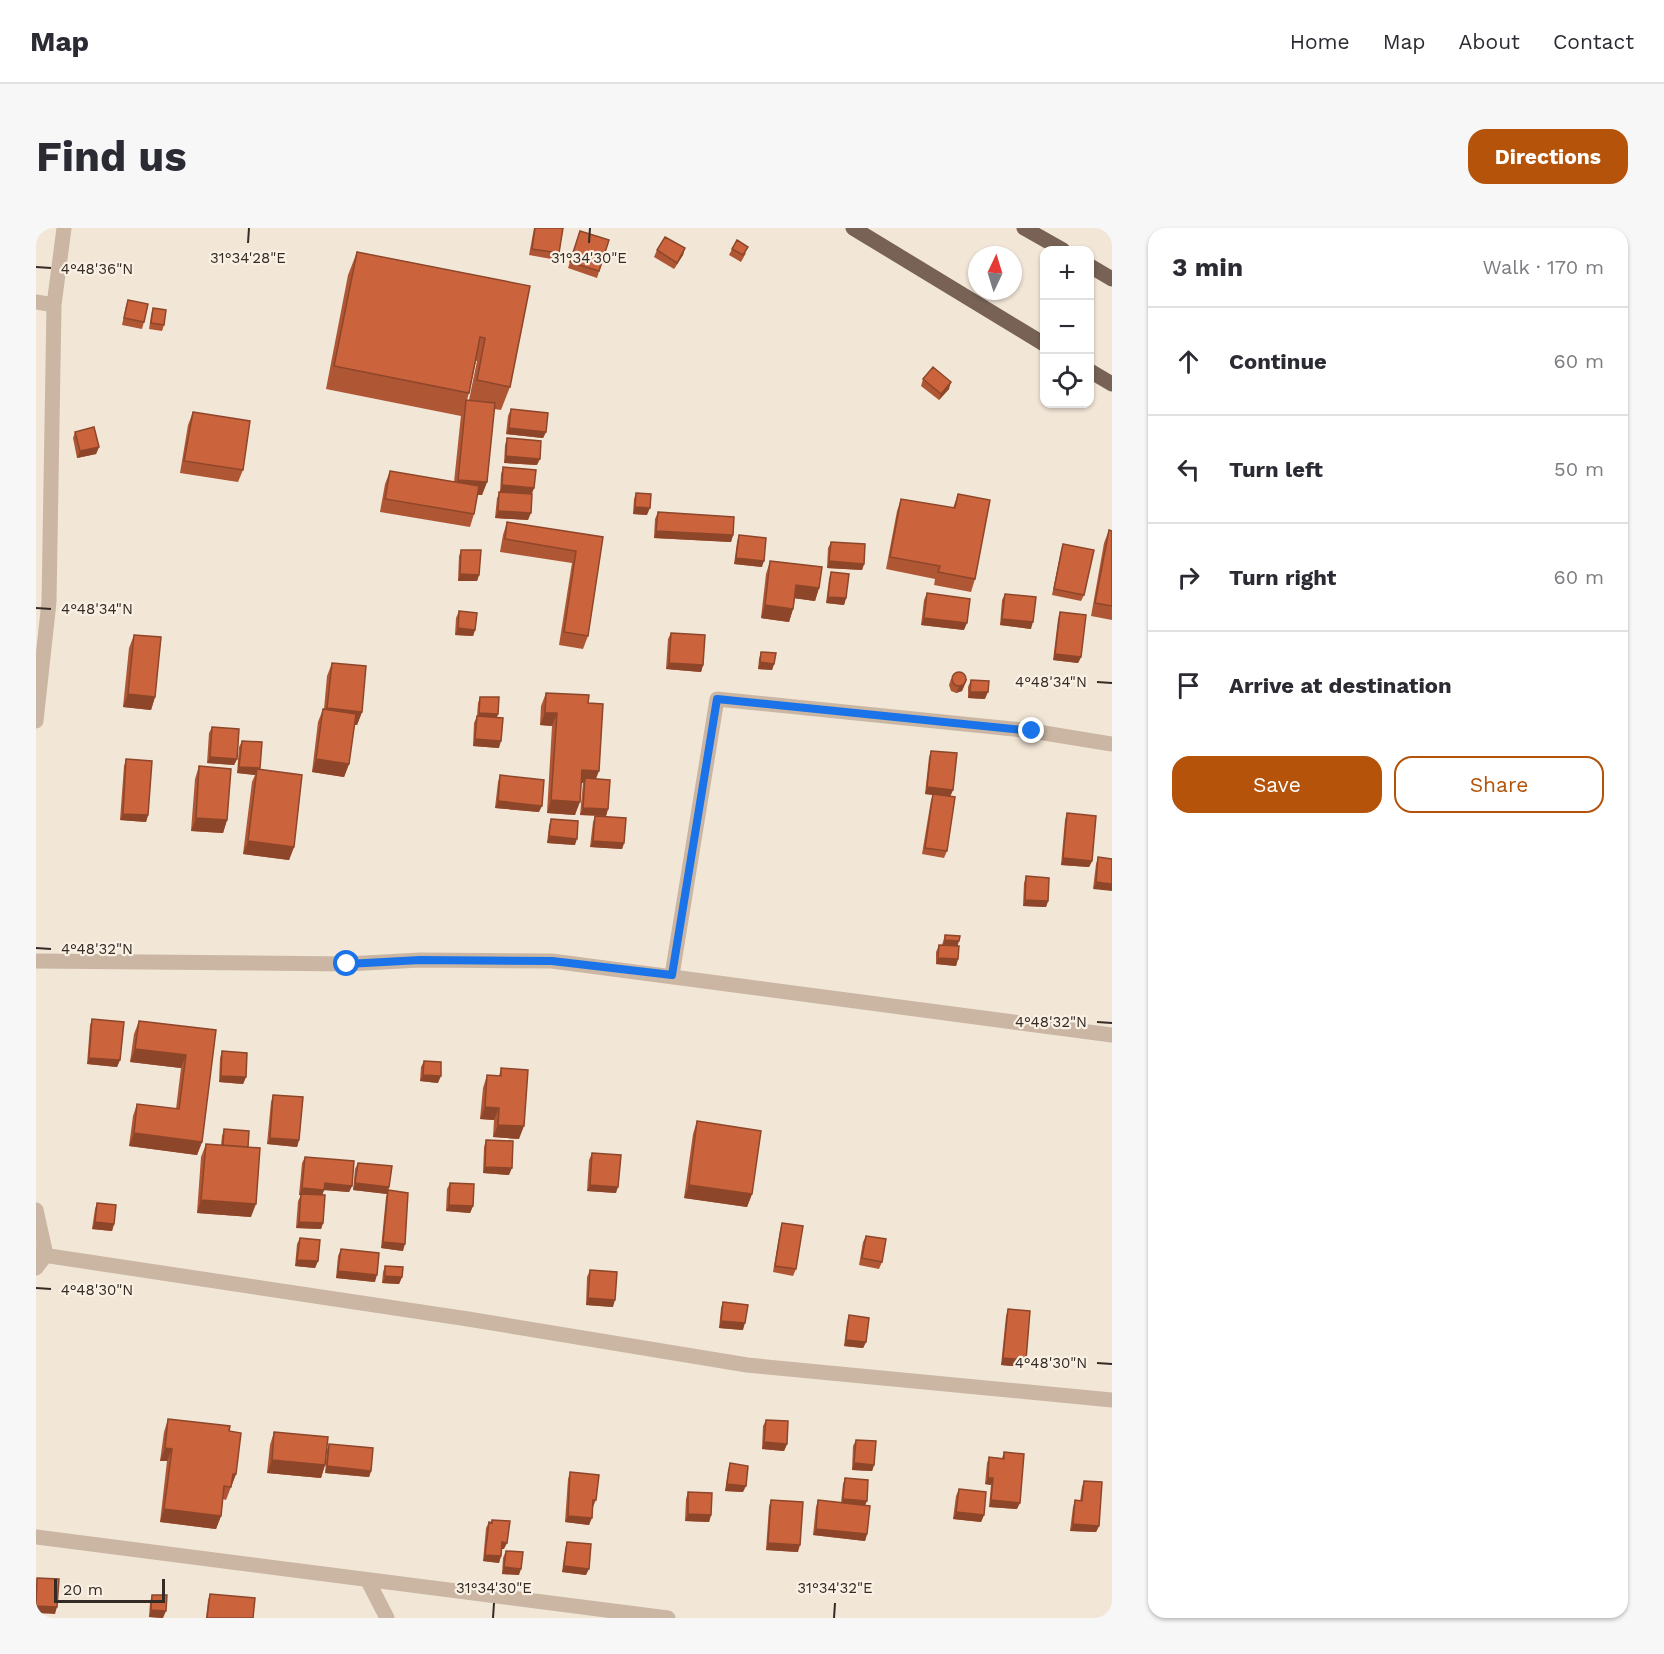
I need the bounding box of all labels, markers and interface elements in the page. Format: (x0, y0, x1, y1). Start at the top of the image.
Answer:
text: Map (30, 25, 89, 58)
text: Home (1290, 29, 1350, 54)
text: Map (1383, 29, 1426, 54)
text: About (1459, 29, 1520, 54)
text: Contact (1553, 29, 1634, 54)
button: Directions (1468, 129, 1628, 184)
text: Find us (36, 132, 187, 181)
north arrow (968, 246, 1022, 300)
map controls (1040, 246, 1094, 408)
button: + (1040, 246, 1094, 300)
text: 31°34'28"E (210, 249, 286, 267)
text: 31°34'30"E (551, 249, 627, 267)
text: 3 min (1172, 252, 1243, 282)
text: Walk · 170 m (1483, 255, 1604, 279)
text: 4°48'36"N (61, 260, 133, 278)
button: − (1040, 300, 1094, 354)
icon: ahead (1172, 345, 1205, 378)
text: Continue (1229, 349, 1327, 374)
text: 60 m (1554, 349, 1604, 373)
button: locate (1040, 354, 1094, 408)
icon: left (1172, 453, 1205, 486)
text: Turn left (1229, 457, 1323, 482)
text: 50 m (1554, 457, 1604, 481)
icon: right (1172, 561, 1205, 594)
text: Turn right (1229, 565, 1336, 590)
text: 60 m (1554, 565, 1604, 589)
text: 4°48'34"N (61, 600, 133, 618)
icon: arrive (1172, 669, 1205, 702)
text: 4°48'34"N (1015, 673, 1087, 691)
text: Arrive at destination (1229, 673, 1452, 698)
route end (1018, 717, 1044, 743)
button: Save (1172, 756, 1382, 813)
button: Share (1394, 756, 1604, 813)
text: 4°48'32"N (61, 940, 133, 958)
route start (333, 950, 359, 976)
text: 4°48'32"N (1015, 1013, 1087, 1031)
text: 4°48'30"N (61, 1281, 133, 1299)
text: 4°48'30"N (1015, 1354, 1087, 1372)
scale bar (54, 1576, 165, 1604)
text: 31°34'30"E (456, 1579, 532, 1597)
text: 31°34'32"E (797, 1579, 873, 1597)
text: 20 m (63, 1580, 103, 1599)

